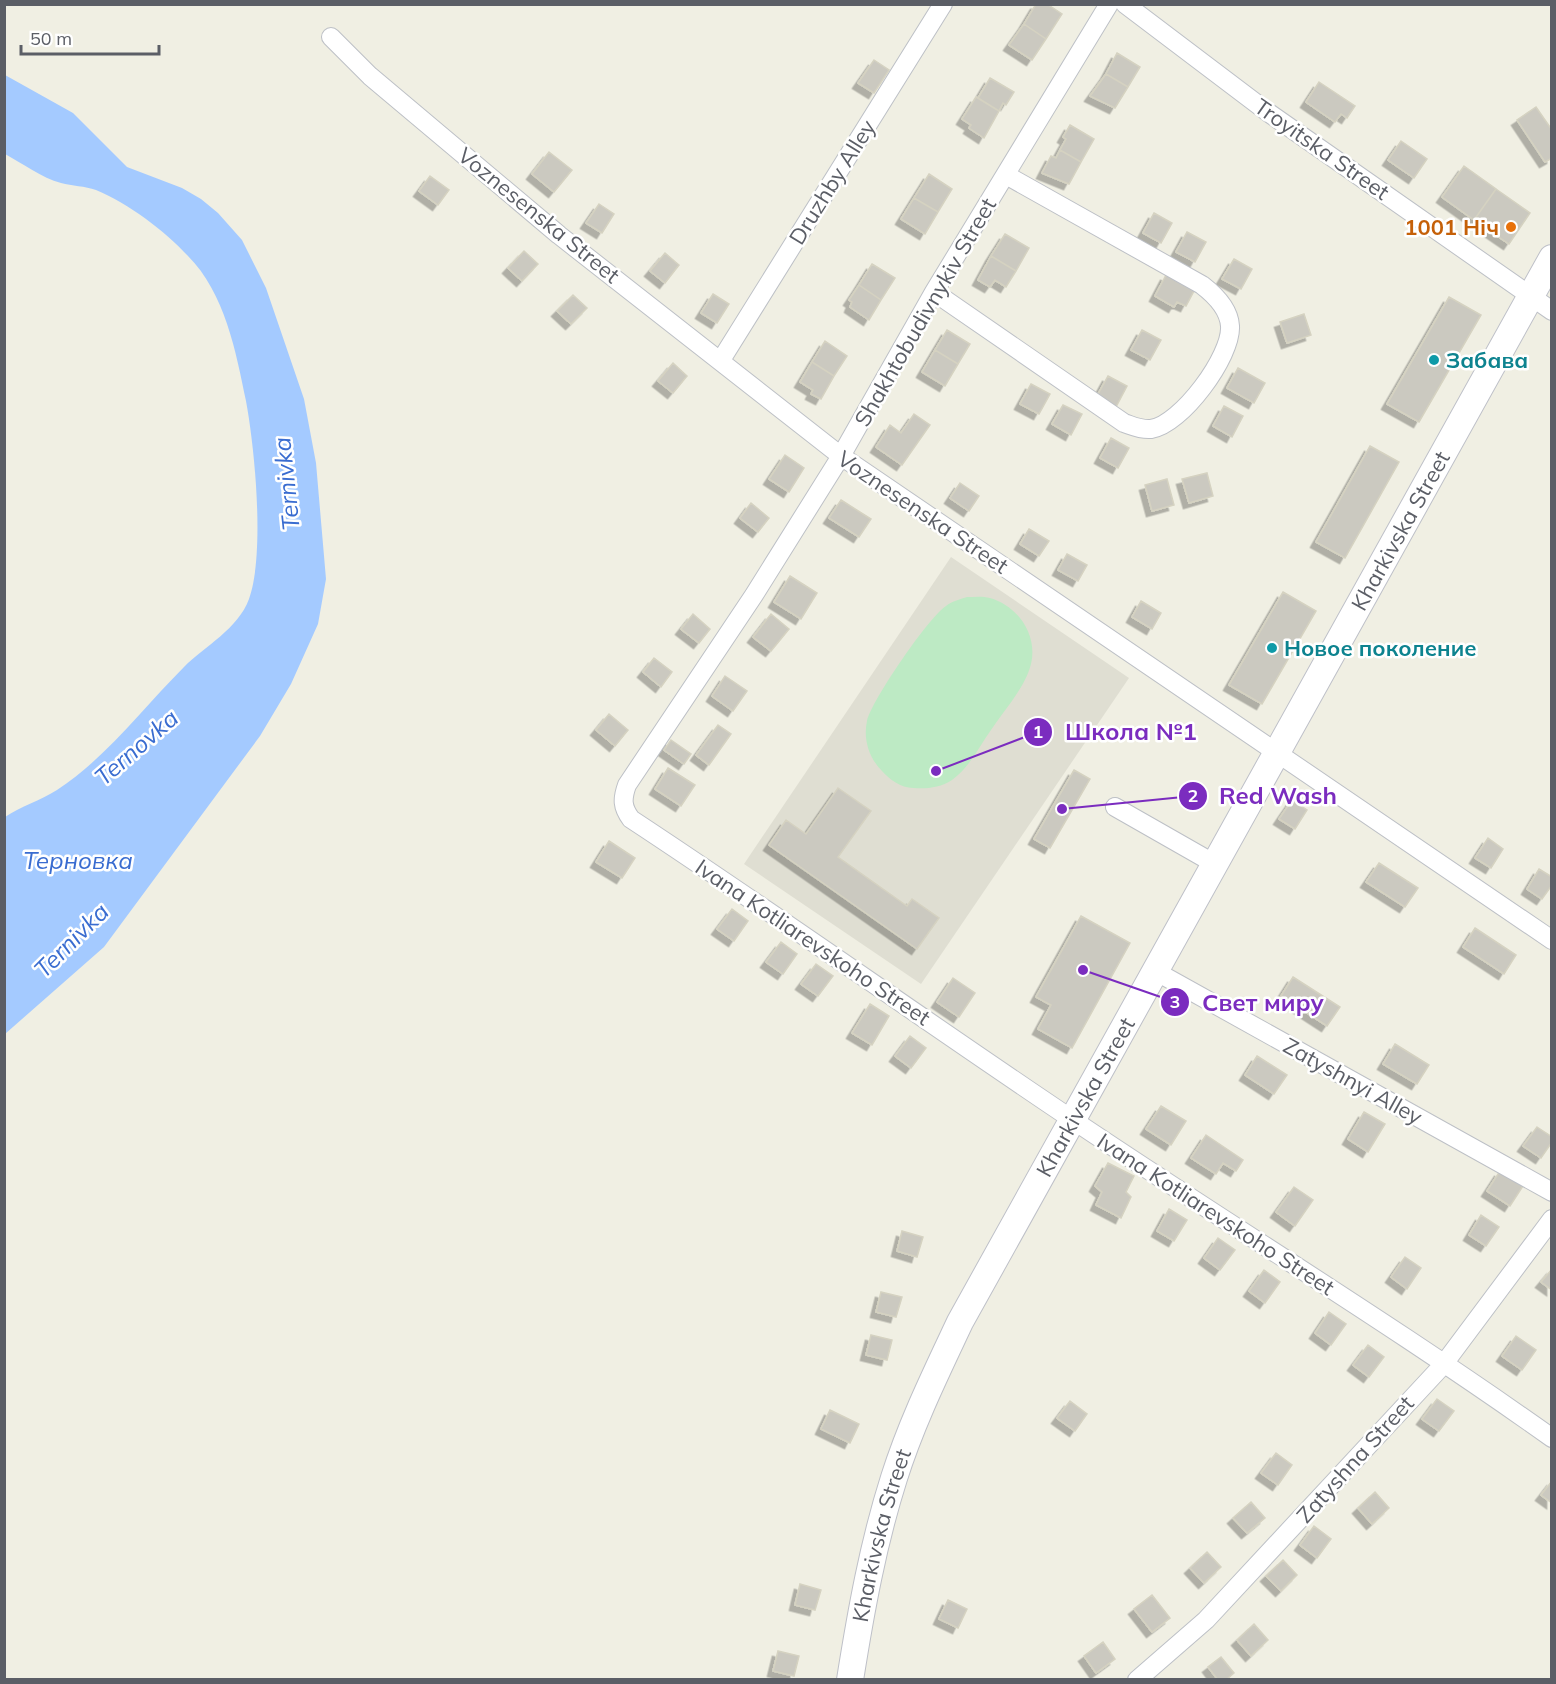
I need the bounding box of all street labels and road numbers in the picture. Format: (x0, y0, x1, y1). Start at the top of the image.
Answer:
street label: Troyitska Street (1249, 92, 1395, 206)
street label: Druzhby Alley (782, 114, 882, 250)
street label: Voznesenska Street (452, 141, 626, 289)
street label: Shakhtobudivnykiv Street (848, 192, 1002, 431)
street label: Voznesenska Street (832, 444, 1014, 580)
street label: Kharkivska Street (1345, 446, 1456, 615)
street label: Ivana Kotliarevskoho Street (690, 853, 936, 1031)
street label: Kharkivska Street (1030, 1012, 1141, 1182)
street label: Zatyshnyi Alley (1279, 1031, 1428, 1131)
street label: Ivana Kotliarevskoho Street (1092, 1127, 1340, 1301)
street label: Zatyshna Street (1290, 1389, 1420, 1529)
street label: Kharkivska Street (846, 1444, 917, 1624)

